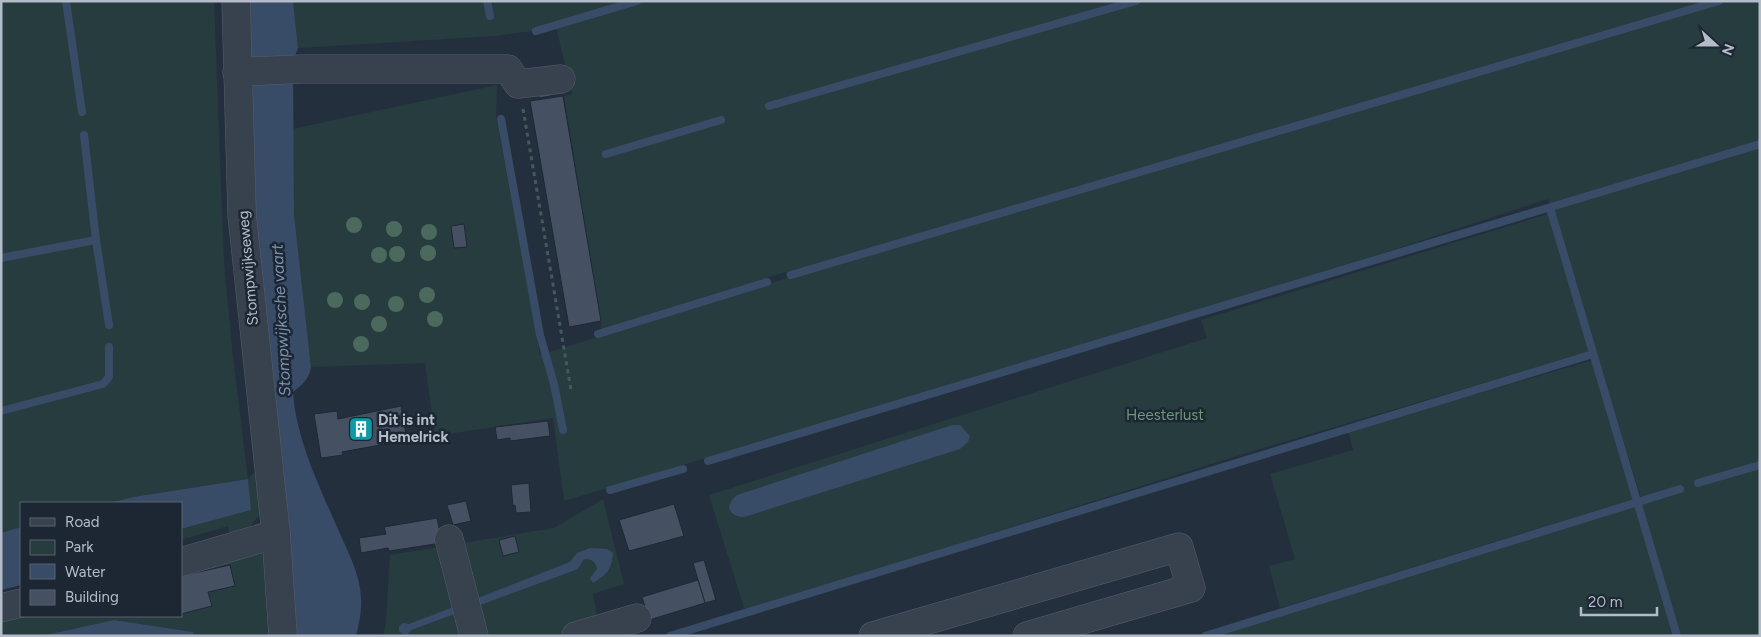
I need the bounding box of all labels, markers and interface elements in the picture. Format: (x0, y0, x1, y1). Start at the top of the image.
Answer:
north arrow (1691, 20, 1741, 70)
text: N (1718, 41, 1738, 58)
street label: Stompwijkseweg (234, 210, 262, 326)
water label: Stompwijksche vaart (267, 242, 294, 397)
park label: Heesterlust (1126, 406, 1204, 424)
place label: Dit is int Hemelrick (378, 411, 449, 446)
building icon: Dit is int Hemelrick (348, 416, 374, 442)
legend (20, 502, 182, 617)
text: Road (65, 513, 100, 531)
text: Park (65, 538, 94, 556)
text: Water (65, 563, 105, 581)
scale bar (1581, 584, 1657, 616)
text: Building (65, 588, 119, 606)
text: 20 m (1588, 593, 1622, 611)

